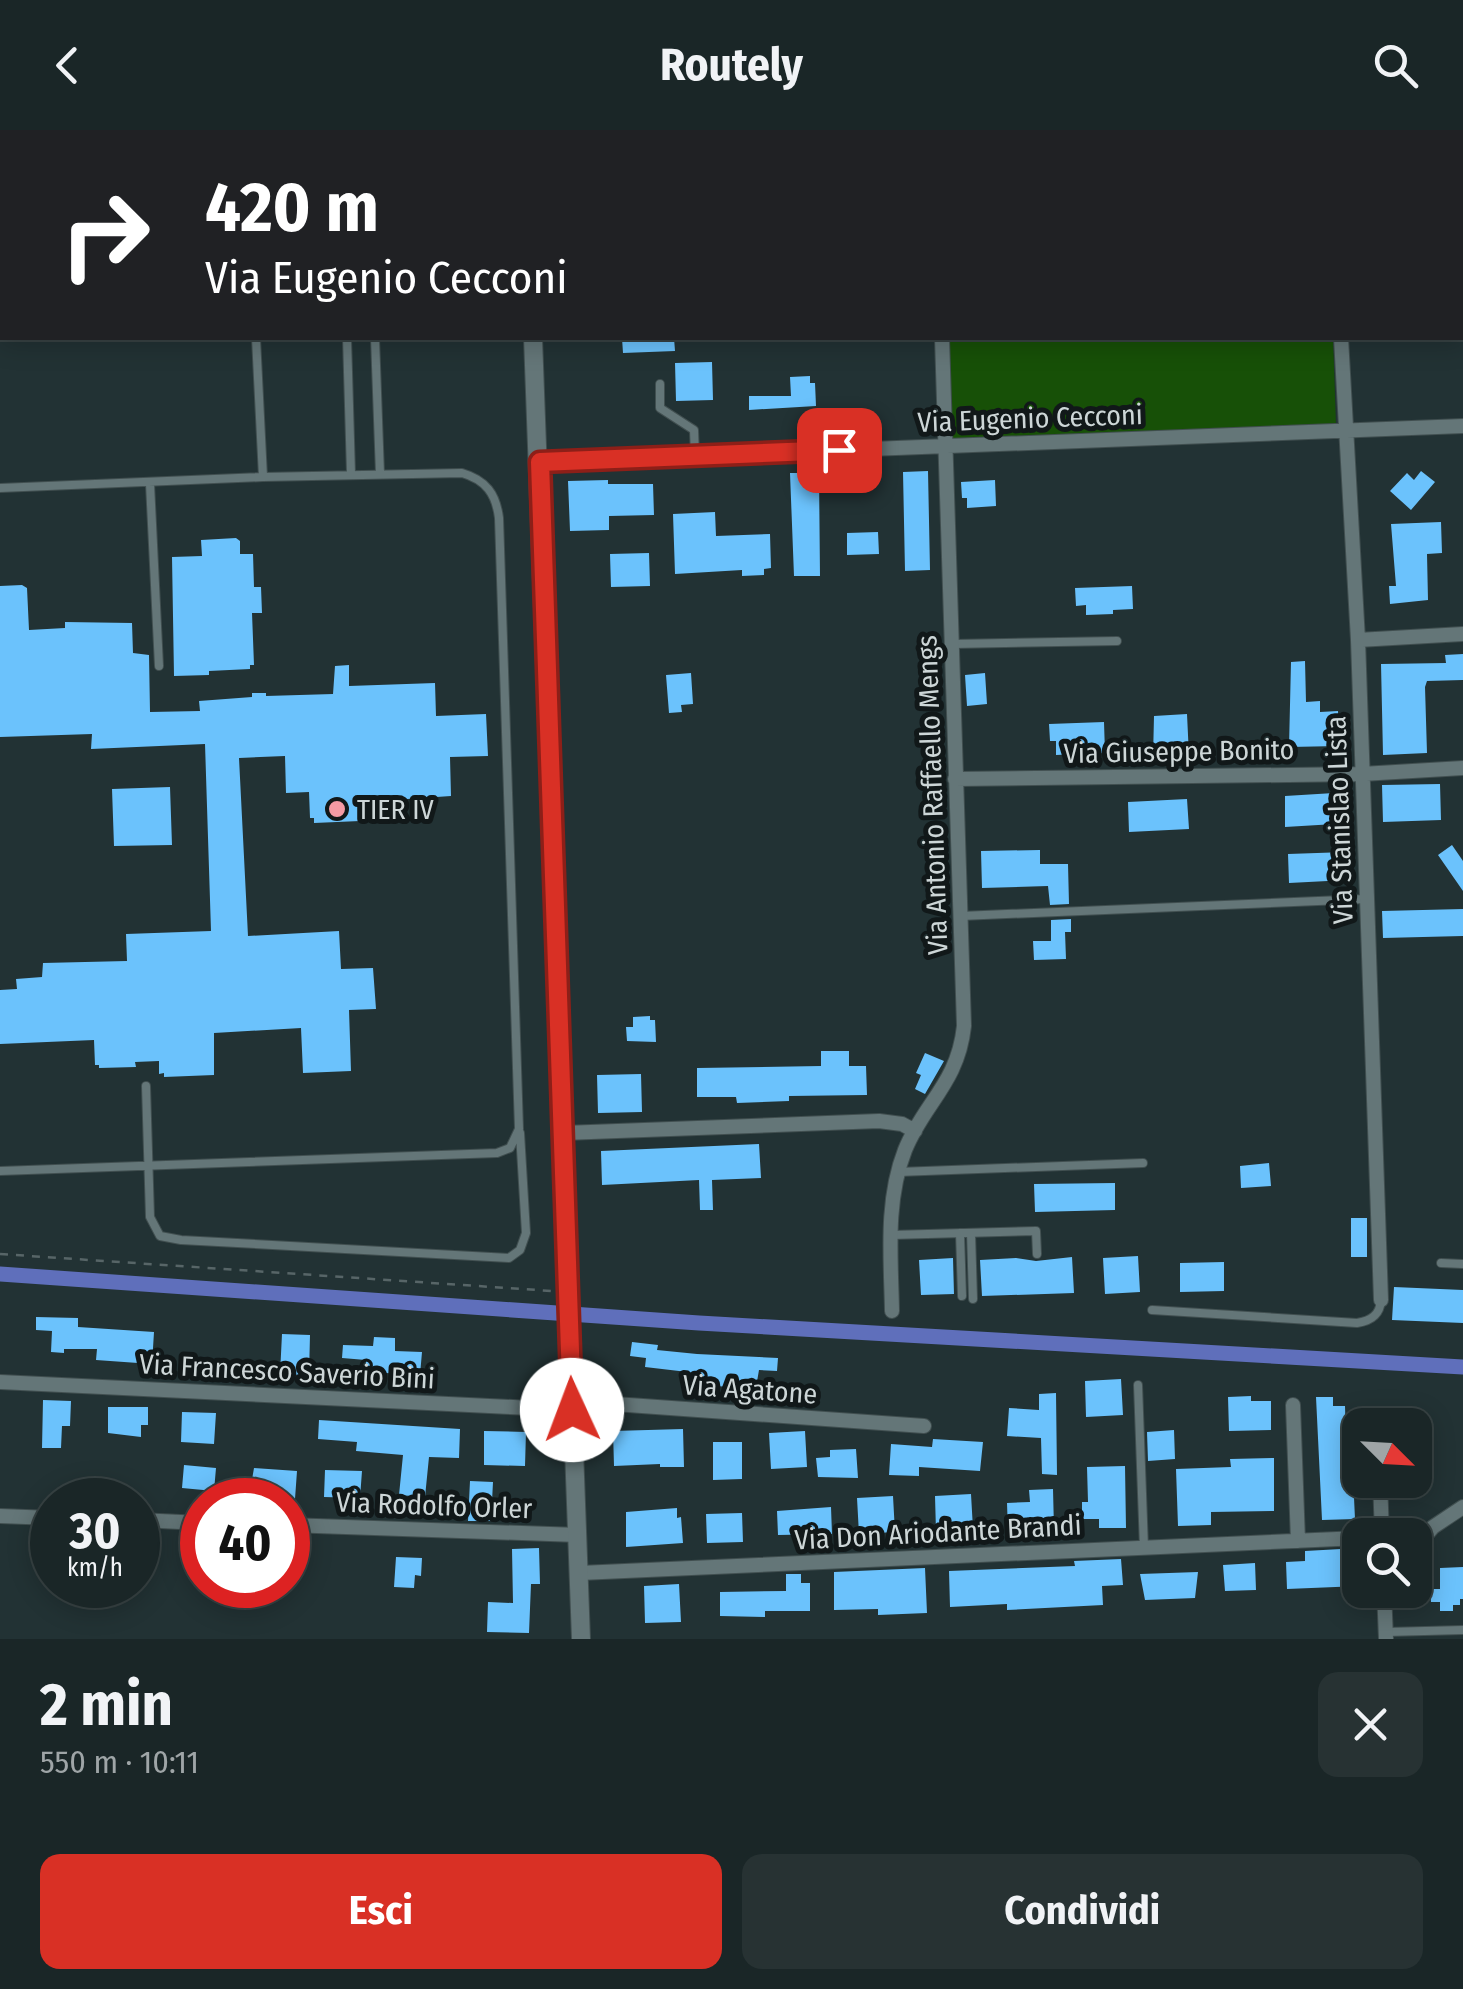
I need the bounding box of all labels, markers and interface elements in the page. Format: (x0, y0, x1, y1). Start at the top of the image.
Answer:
icon: back (40, 38, 95, 93)
text: Routely (660, 38, 803, 92)
icon: search (1368, 38, 1423, 93)
text: 420 m (205, 166, 379, 250)
icon: right (40, 170, 170, 300)
text: Via Eugenio Cecconi (205, 251, 568, 305)
street label: Via Eugenio Cecconi (917, 398, 1143, 439)
pin (797, 408, 882, 493)
icon: arrive (812, 423, 867, 478)
street label: Via Antonio Raffaello Mengs (910, 635, 955, 955)
street label: Via Stanislao Lista (1319, 715, 1360, 925)
street label: Via Giuseppe Bonito (1063, 733, 1295, 770)
place label: TIER IV (357, 793, 435, 826)
marker: TIER IV (326, 798, 348, 820)
street label: Via Francesco Saverio Bini (138, 1347, 436, 1396)
position arrow (520, 1358, 624, 1462)
street label: Via Agatone (682, 1368, 818, 1411)
north arrow (1342, 1408, 1432, 1498)
map controls (1342, 1408, 1432, 1608)
speed limit sign: 40 (180, 1478, 310, 1608)
street label: Via Rodolfo Orler (335, 1486, 533, 1525)
text: 30 (70, 1501, 120, 1561)
street label: Via Don Ariodante Brandi (794, 1508, 1083, 1557)
button: search (1342, 1518, 1432, 1608)
text: km/h (67, 1553, 123, 1583)
text: 2 min (40, 1669, 173, 1741)
button: close (1318, 1672, 1423, 1777)
text: 550 m · 10:11 (40, 1743, 199, 1781)
button: Esci (40, 1854, 722, 1969)
button: Condividi (742, 1854, 1423, 1969)

